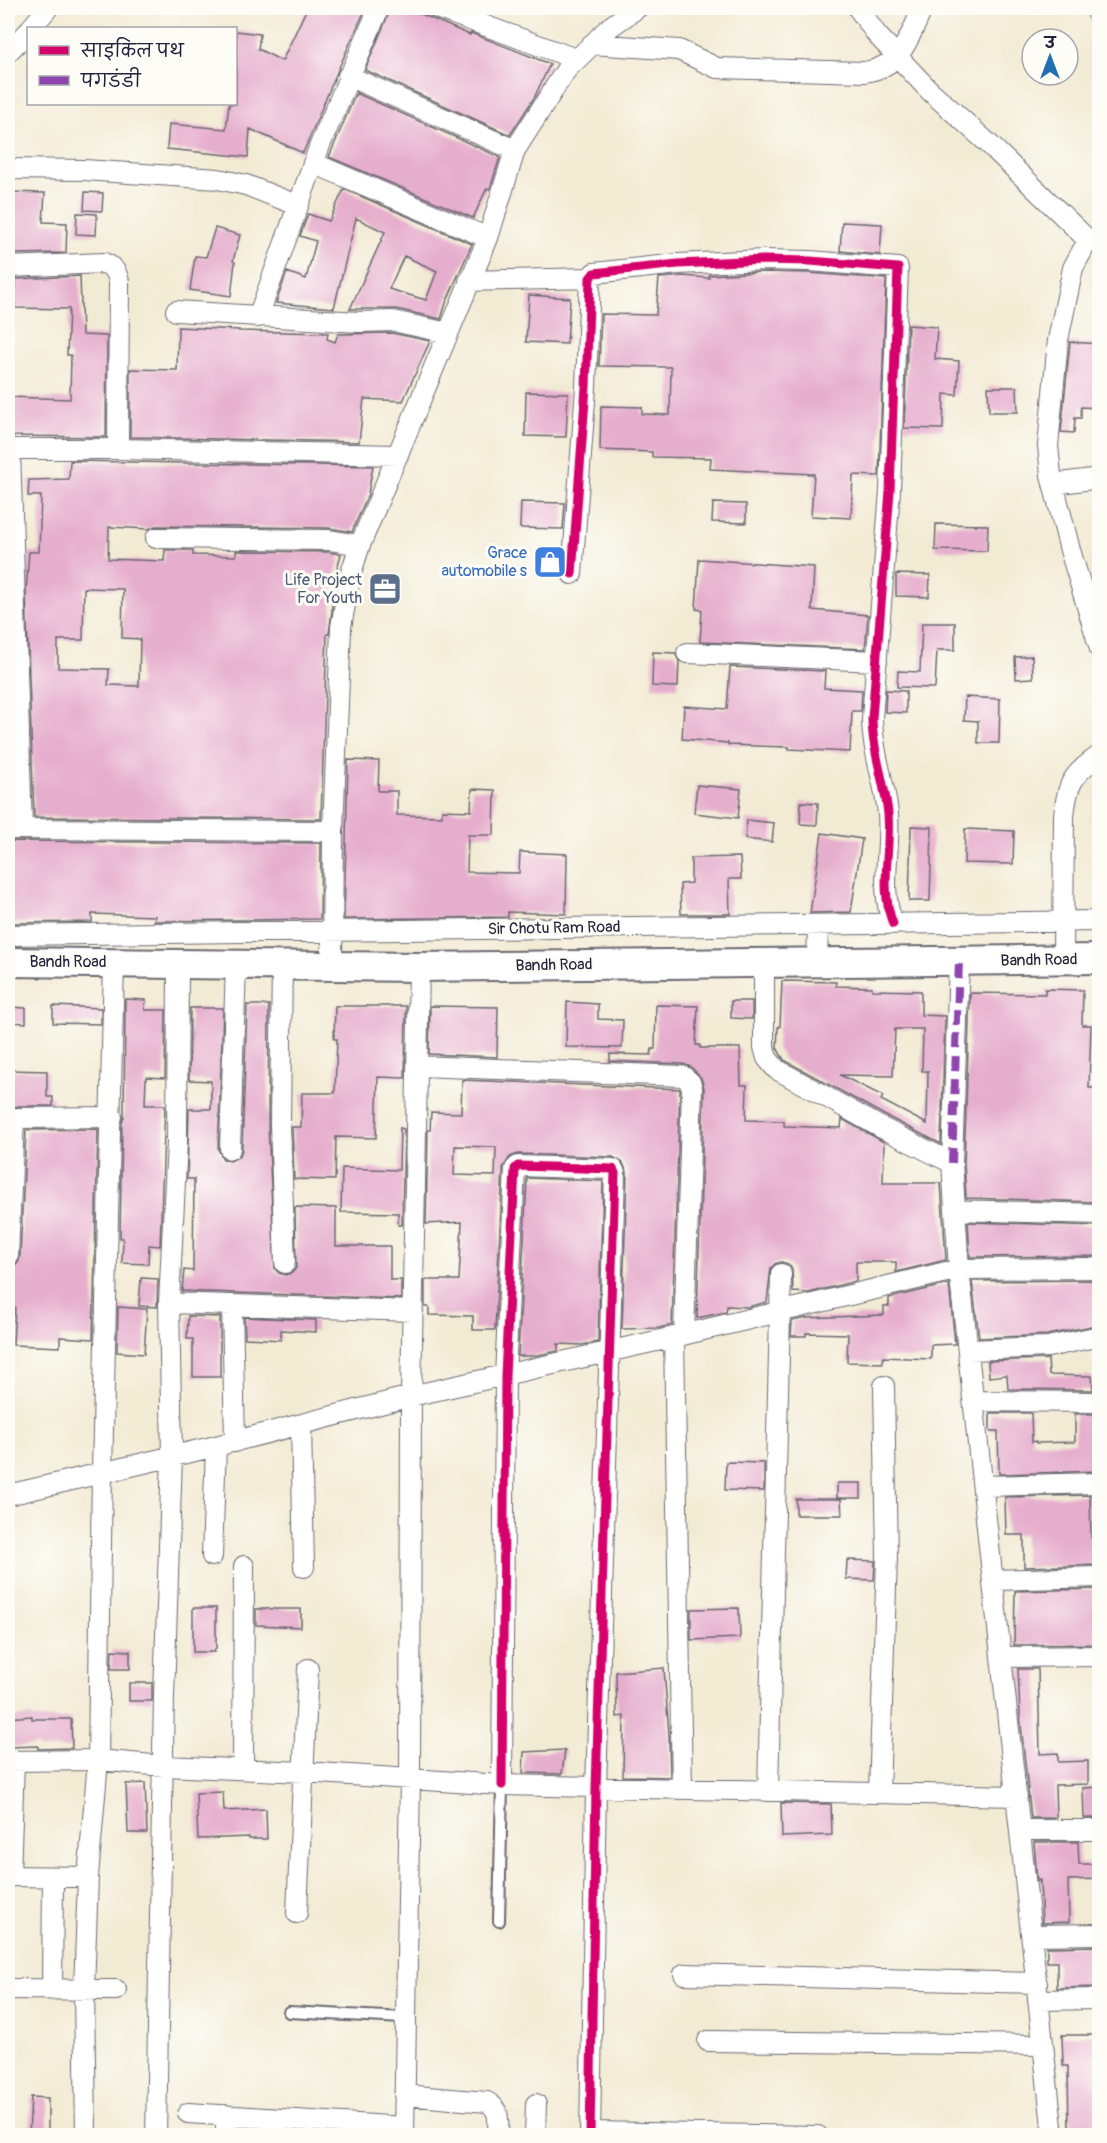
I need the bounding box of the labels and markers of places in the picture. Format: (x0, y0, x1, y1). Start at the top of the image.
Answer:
place label: Grace automobile s (441, 543, 527, 581)
shop icon: Grace automobile s (532, 544, 568, 580)
place label: Life Project For Youth (285, 570, 363, 608)
office icon: Life Project For Youth (367, 571, 403, 607)

